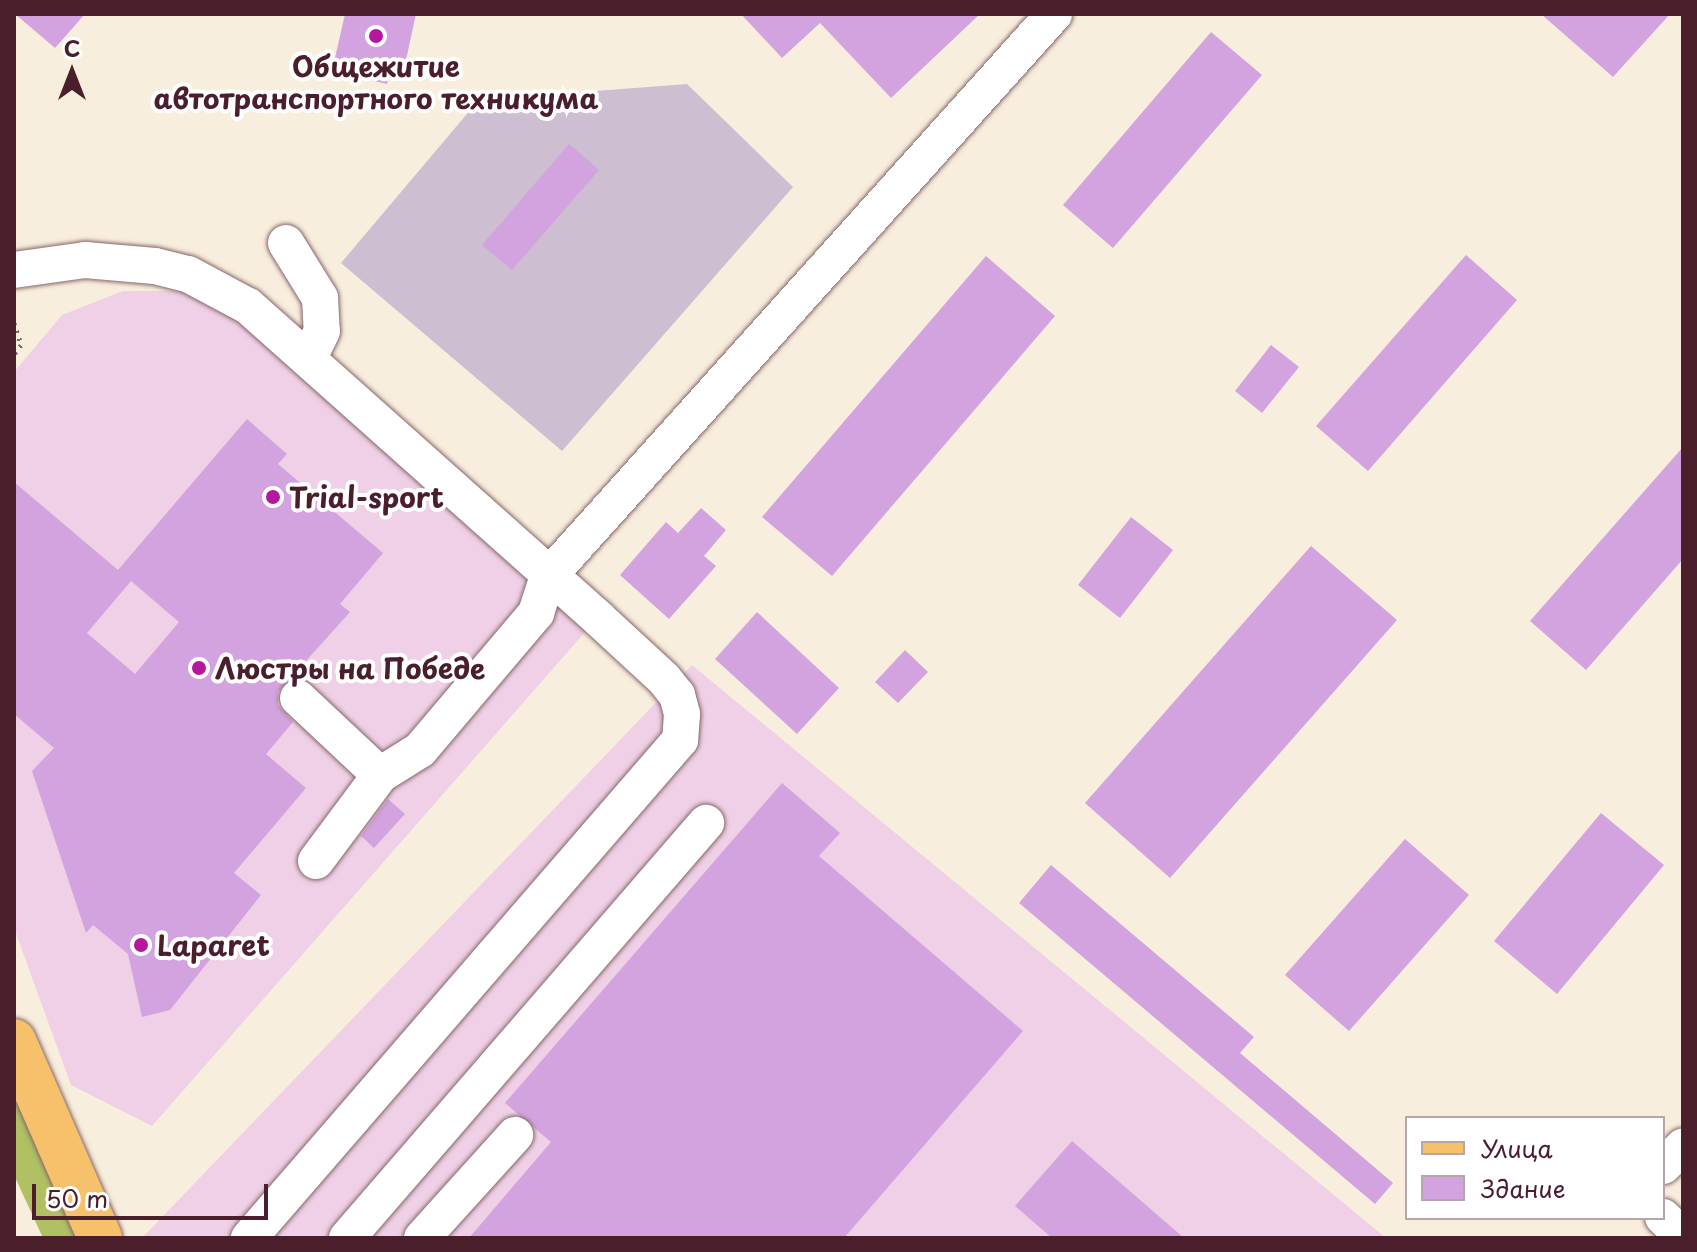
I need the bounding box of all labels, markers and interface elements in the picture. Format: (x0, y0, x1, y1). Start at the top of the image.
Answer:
marker: Общежитие автотранспортного техникума (367, 27, 385, 45)
text: С (64, 31, 80, 64)
north arrow (32, 32, 112, 112)
place label: Общежитие автотранспортного техникума (153, 49, 599, 115)
place label: Trial-sport (289, 480, 444, 514)
marker: Trial-sport (264, 488, 282, 506)
place label: Люстры на Победе (215, 651, 487, 685)
marker: Люстры на Победе (190, 659, 208, 677)
place label: Laparet (157, 928, 270, 962)
marker: Laparet (132, 936, 150, 954)
legend (1405, 1116, 1665, 1220)
text: Улица (1481, 1130, 1553, 1166)
scale bar (36, 1168, 272, 1218)
text: Здание (1481, 1170, 1566, 1206)
text: 50 m (46, 1180, 108, 1216)

